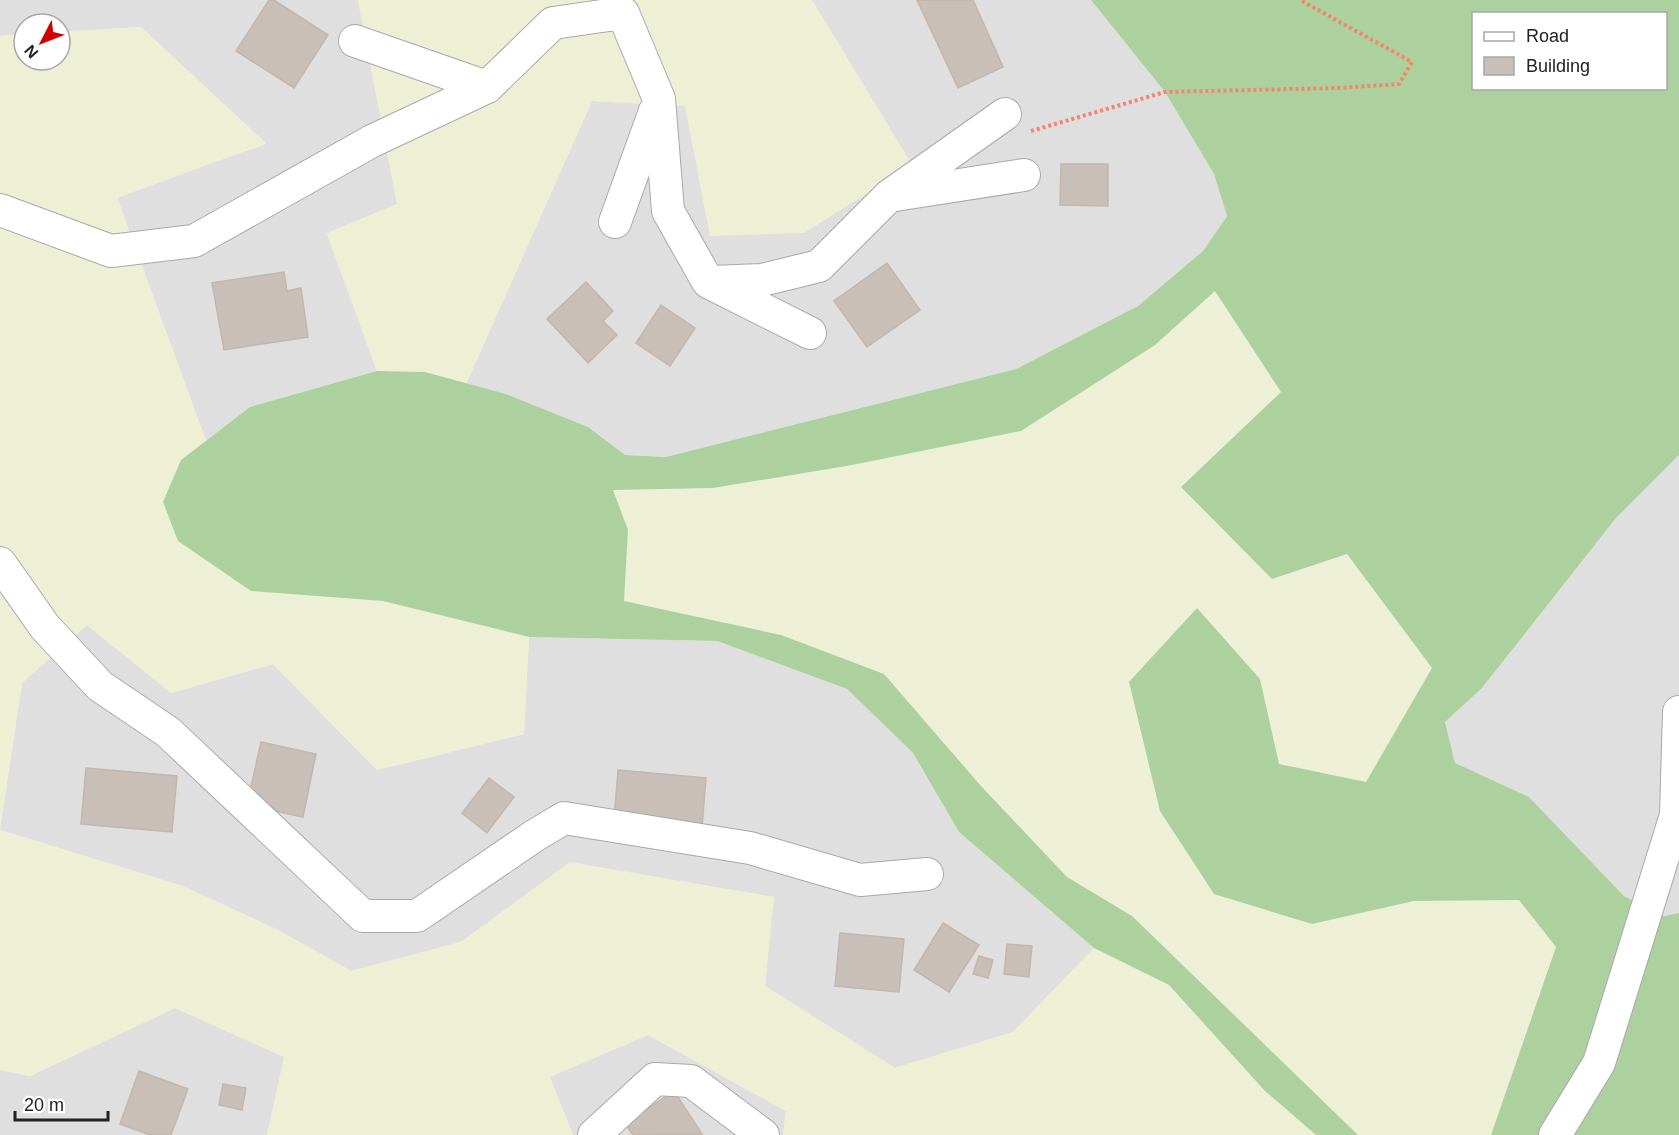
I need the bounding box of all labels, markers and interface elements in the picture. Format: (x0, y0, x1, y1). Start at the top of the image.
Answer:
north arrow (12, 12, 72, 72)
legend (1472, 12, 1667, 90)
text: Road (1526, 26, 1569, 46)
text: N (21, 42, 41, 62)
text: Building (1526, 56, 1590, 76)
scale bar (15, 1084, 108, 1122)
text: 20 m (24, 1095, 64, 1115)

